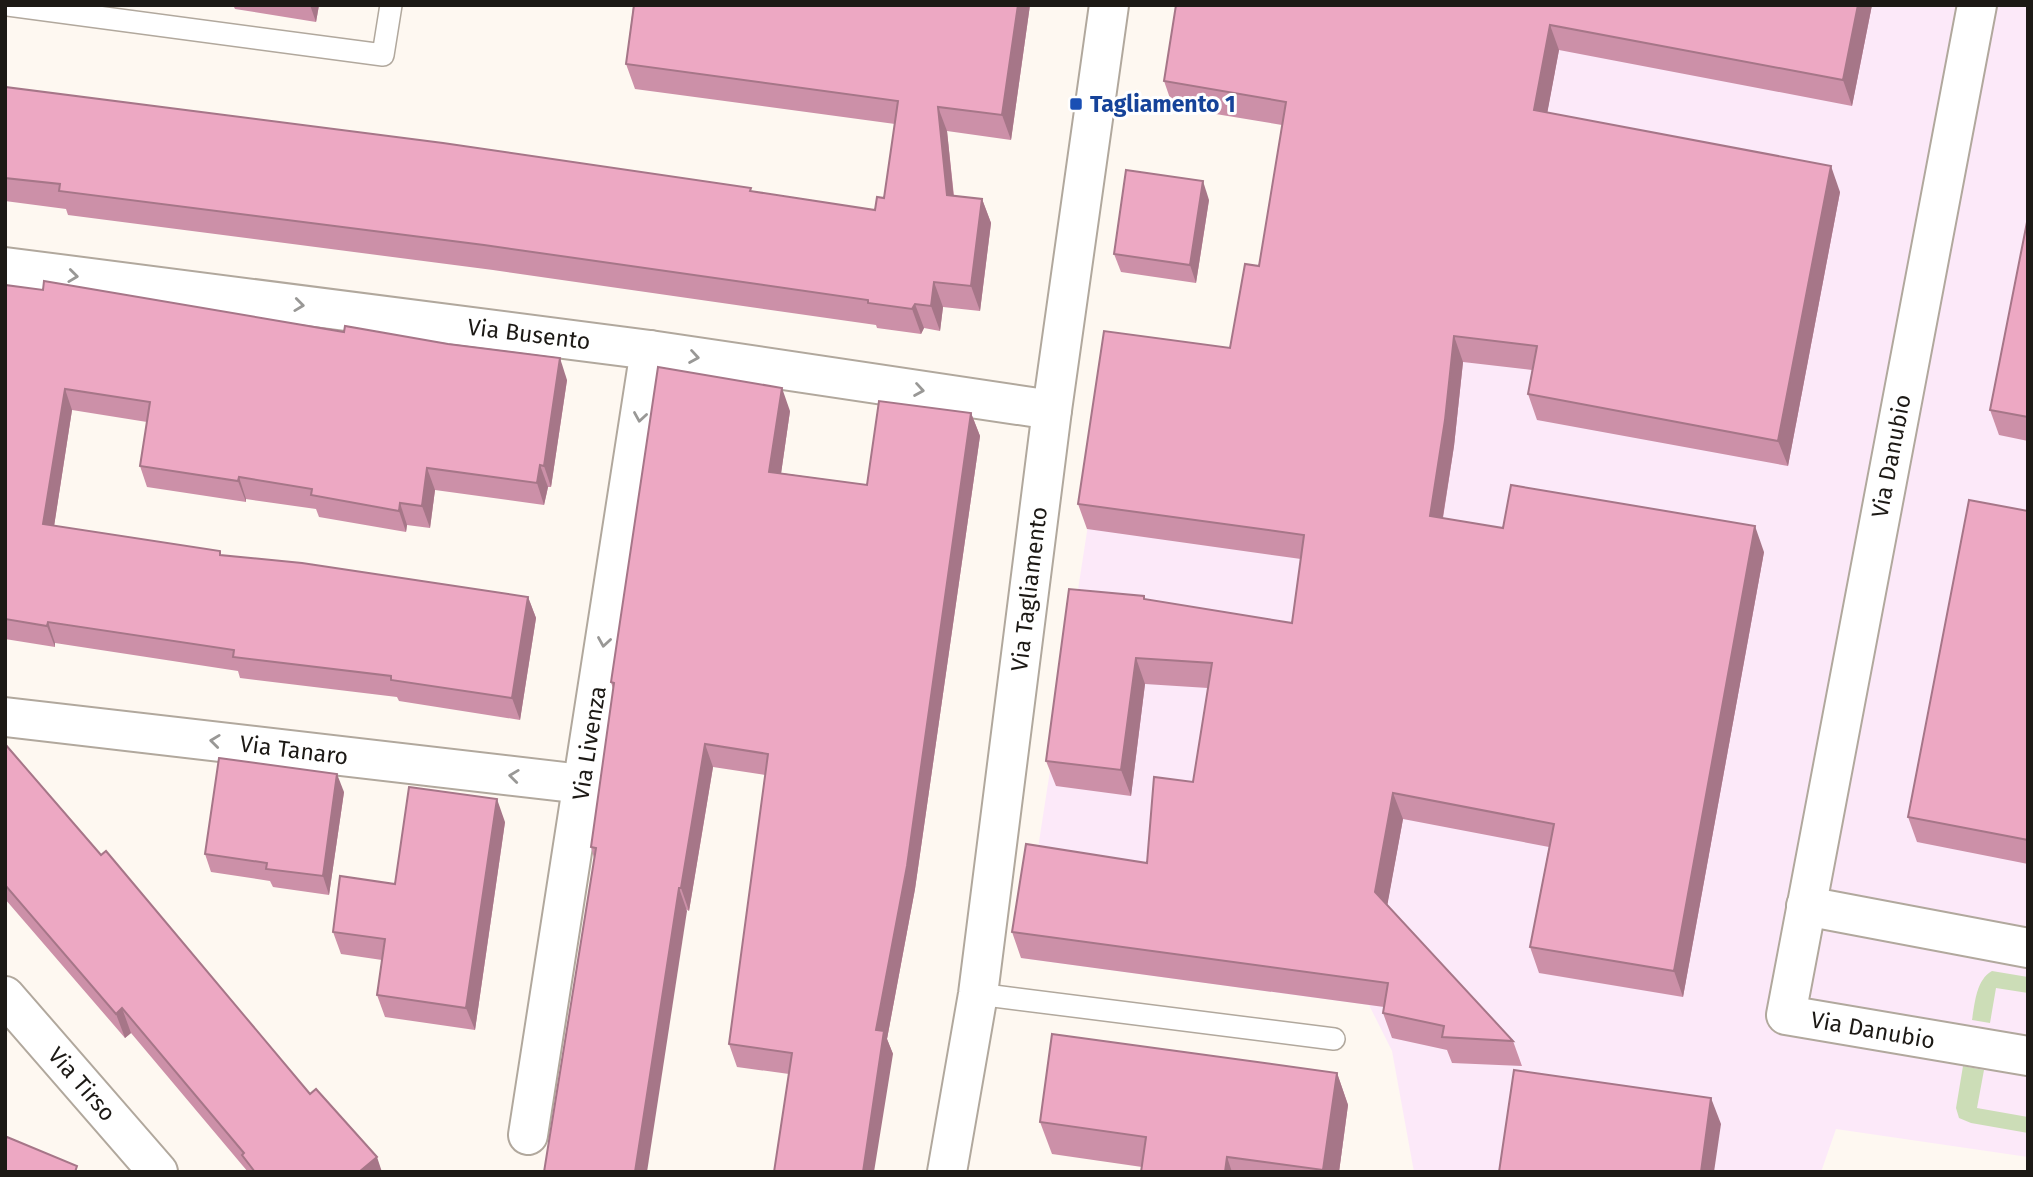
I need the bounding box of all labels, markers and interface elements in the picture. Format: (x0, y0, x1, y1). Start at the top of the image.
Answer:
place label: Tagliamento 1 (1090, 90, 1236, 118)
marker: Tagliamento 1 (1068, 96, 1084, 112)
one-way arrow (67, 268, 79, 283)
one-way arrow (293, 297, 304, 312)
street label: Via Busento (466, 313, 592, 355)
one-way arrow (688, 349, 700, 364)
one-way arrow (913, 383, 925, 398)
street label: Via Danubio (1865, 392, 1917, 520)
one-way arrow (633, 411, 648, 423)
street label: Via Tagliamento (1005, 505, 1053, 673)
one-way arrow (597, 636, 612, 648)
street label: Via Livenza (566, 684, 612, 802)
street label: Via Tanaro (238, 729, 350, 771)
one-way arrow (210, 734, 221, 749)
one-way arrow (509, 768, 520, 783)
street label: Via Danubio (1809, 1005, 1937, 1055)
street label: Via Tirso (42, 1041, 122, 1127)

